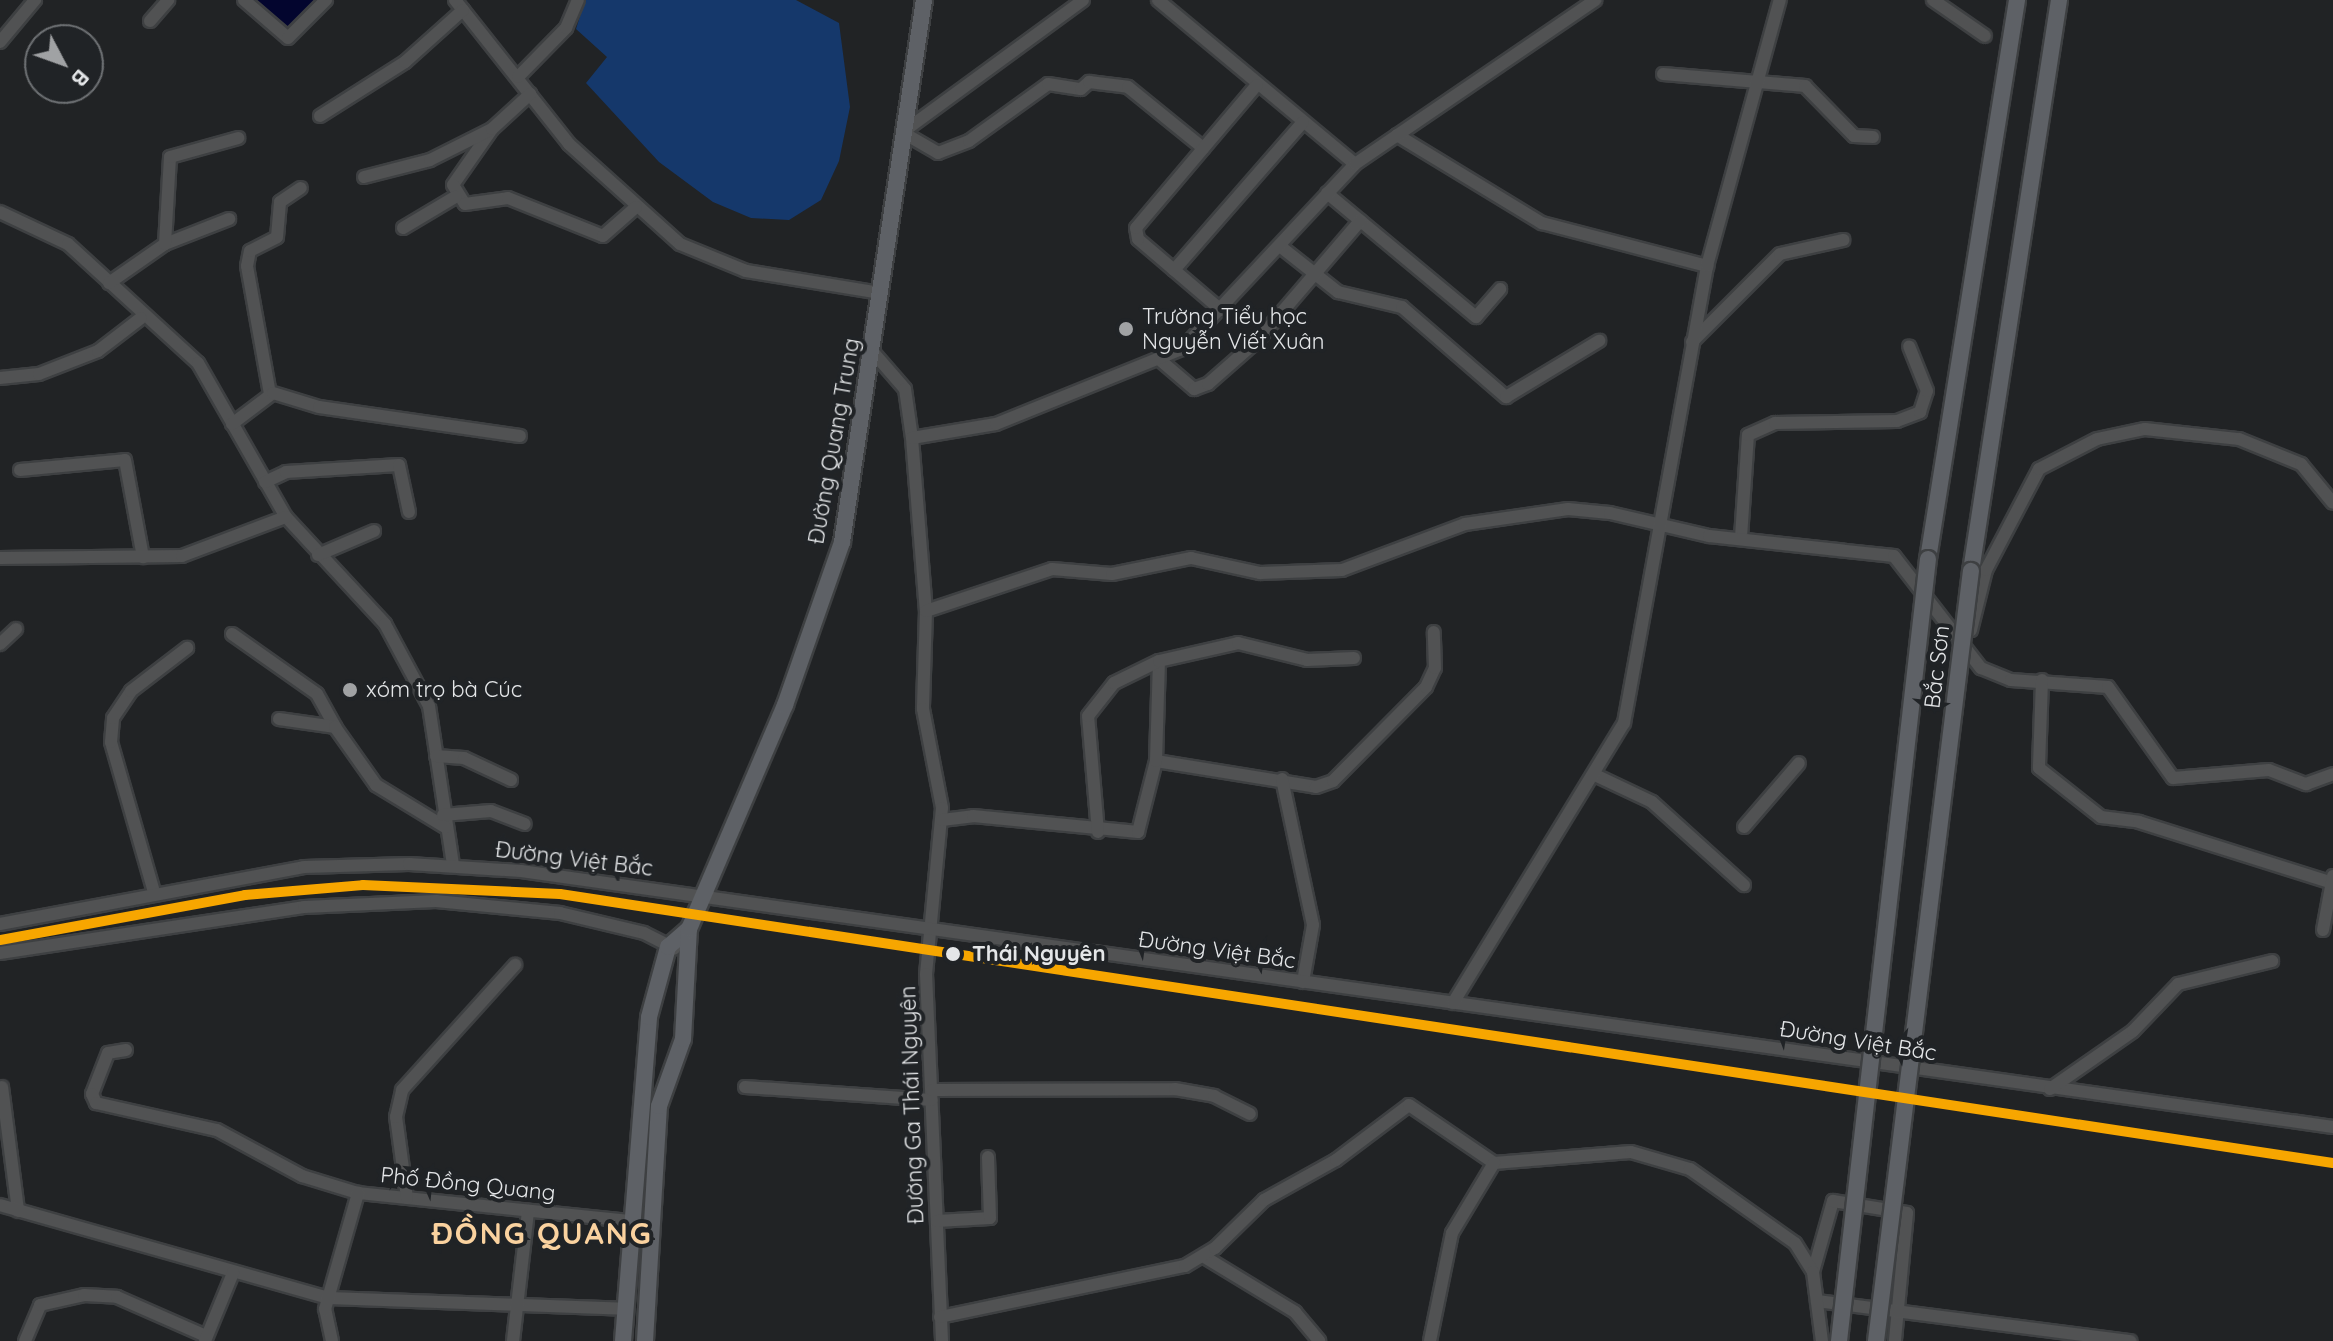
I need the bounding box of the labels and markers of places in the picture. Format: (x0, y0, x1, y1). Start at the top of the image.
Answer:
place label: Trường Tiểu học Nguyễn Viết Xuân (1142, 303, 1325, 354)
marker: Trường Tiểu học Nguyễn Viết Xuân (1117, 320, 1135, 338)
place label: xóm trọ bà Cúc (366, 677, 522, 703)
marker: xóm trọ bà Cúc (341, 681, 359, 699)
place label: Thái Nguyên (972, 941, 1106, 967)
marker: Thái Nguyên (941, 942, 965, 966)

